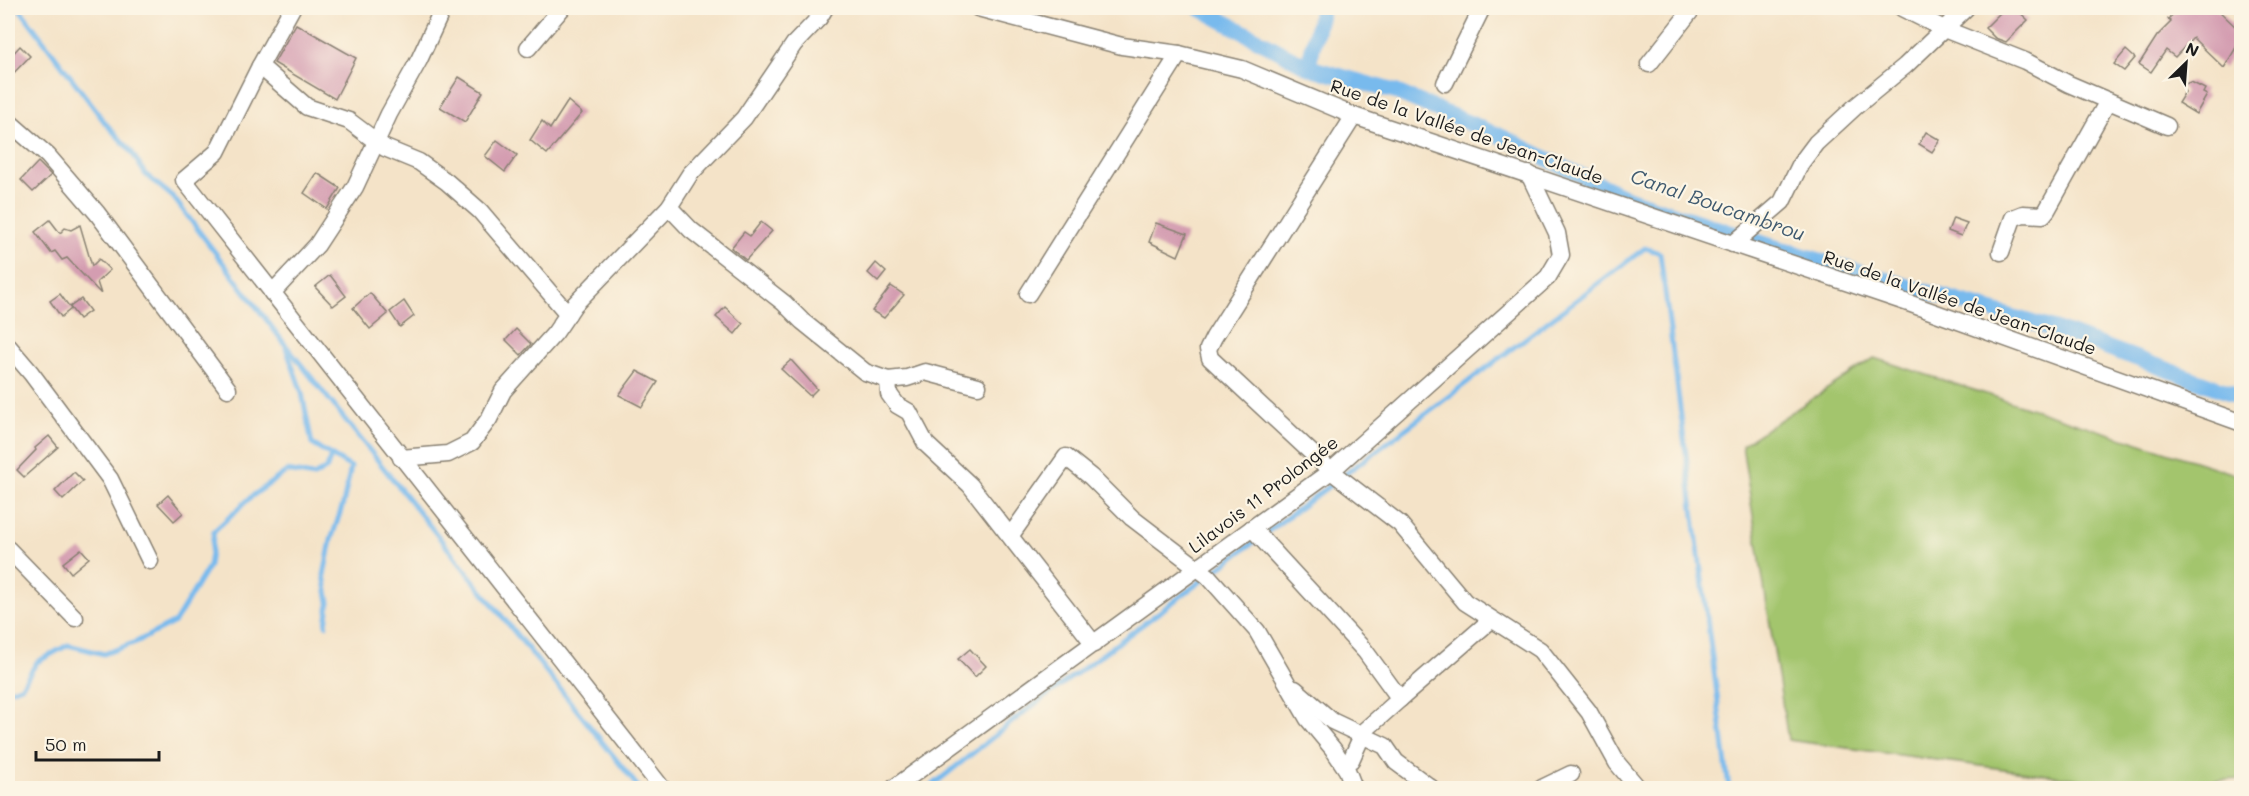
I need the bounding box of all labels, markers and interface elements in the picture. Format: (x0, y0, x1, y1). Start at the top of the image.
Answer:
north arrow (2156, 33, 2216, 93)
text: N (2183, 37, 2202, 61)
street label: Rue de la Vallée de Jean-Claude (1327, 73, 1607, 189)
water label: Canal Boucambrou (1627, 162, 1809, 246)
street label: Rue de la Vallée de Jean-Claude (1820, 244, 2100, 360)
street label: Lilavois 11 Prolongée (1183, 430, 1343, 558)
scale bar (36, 724, 159, 762)
text: 50 m (45, 732, 87, 756)

